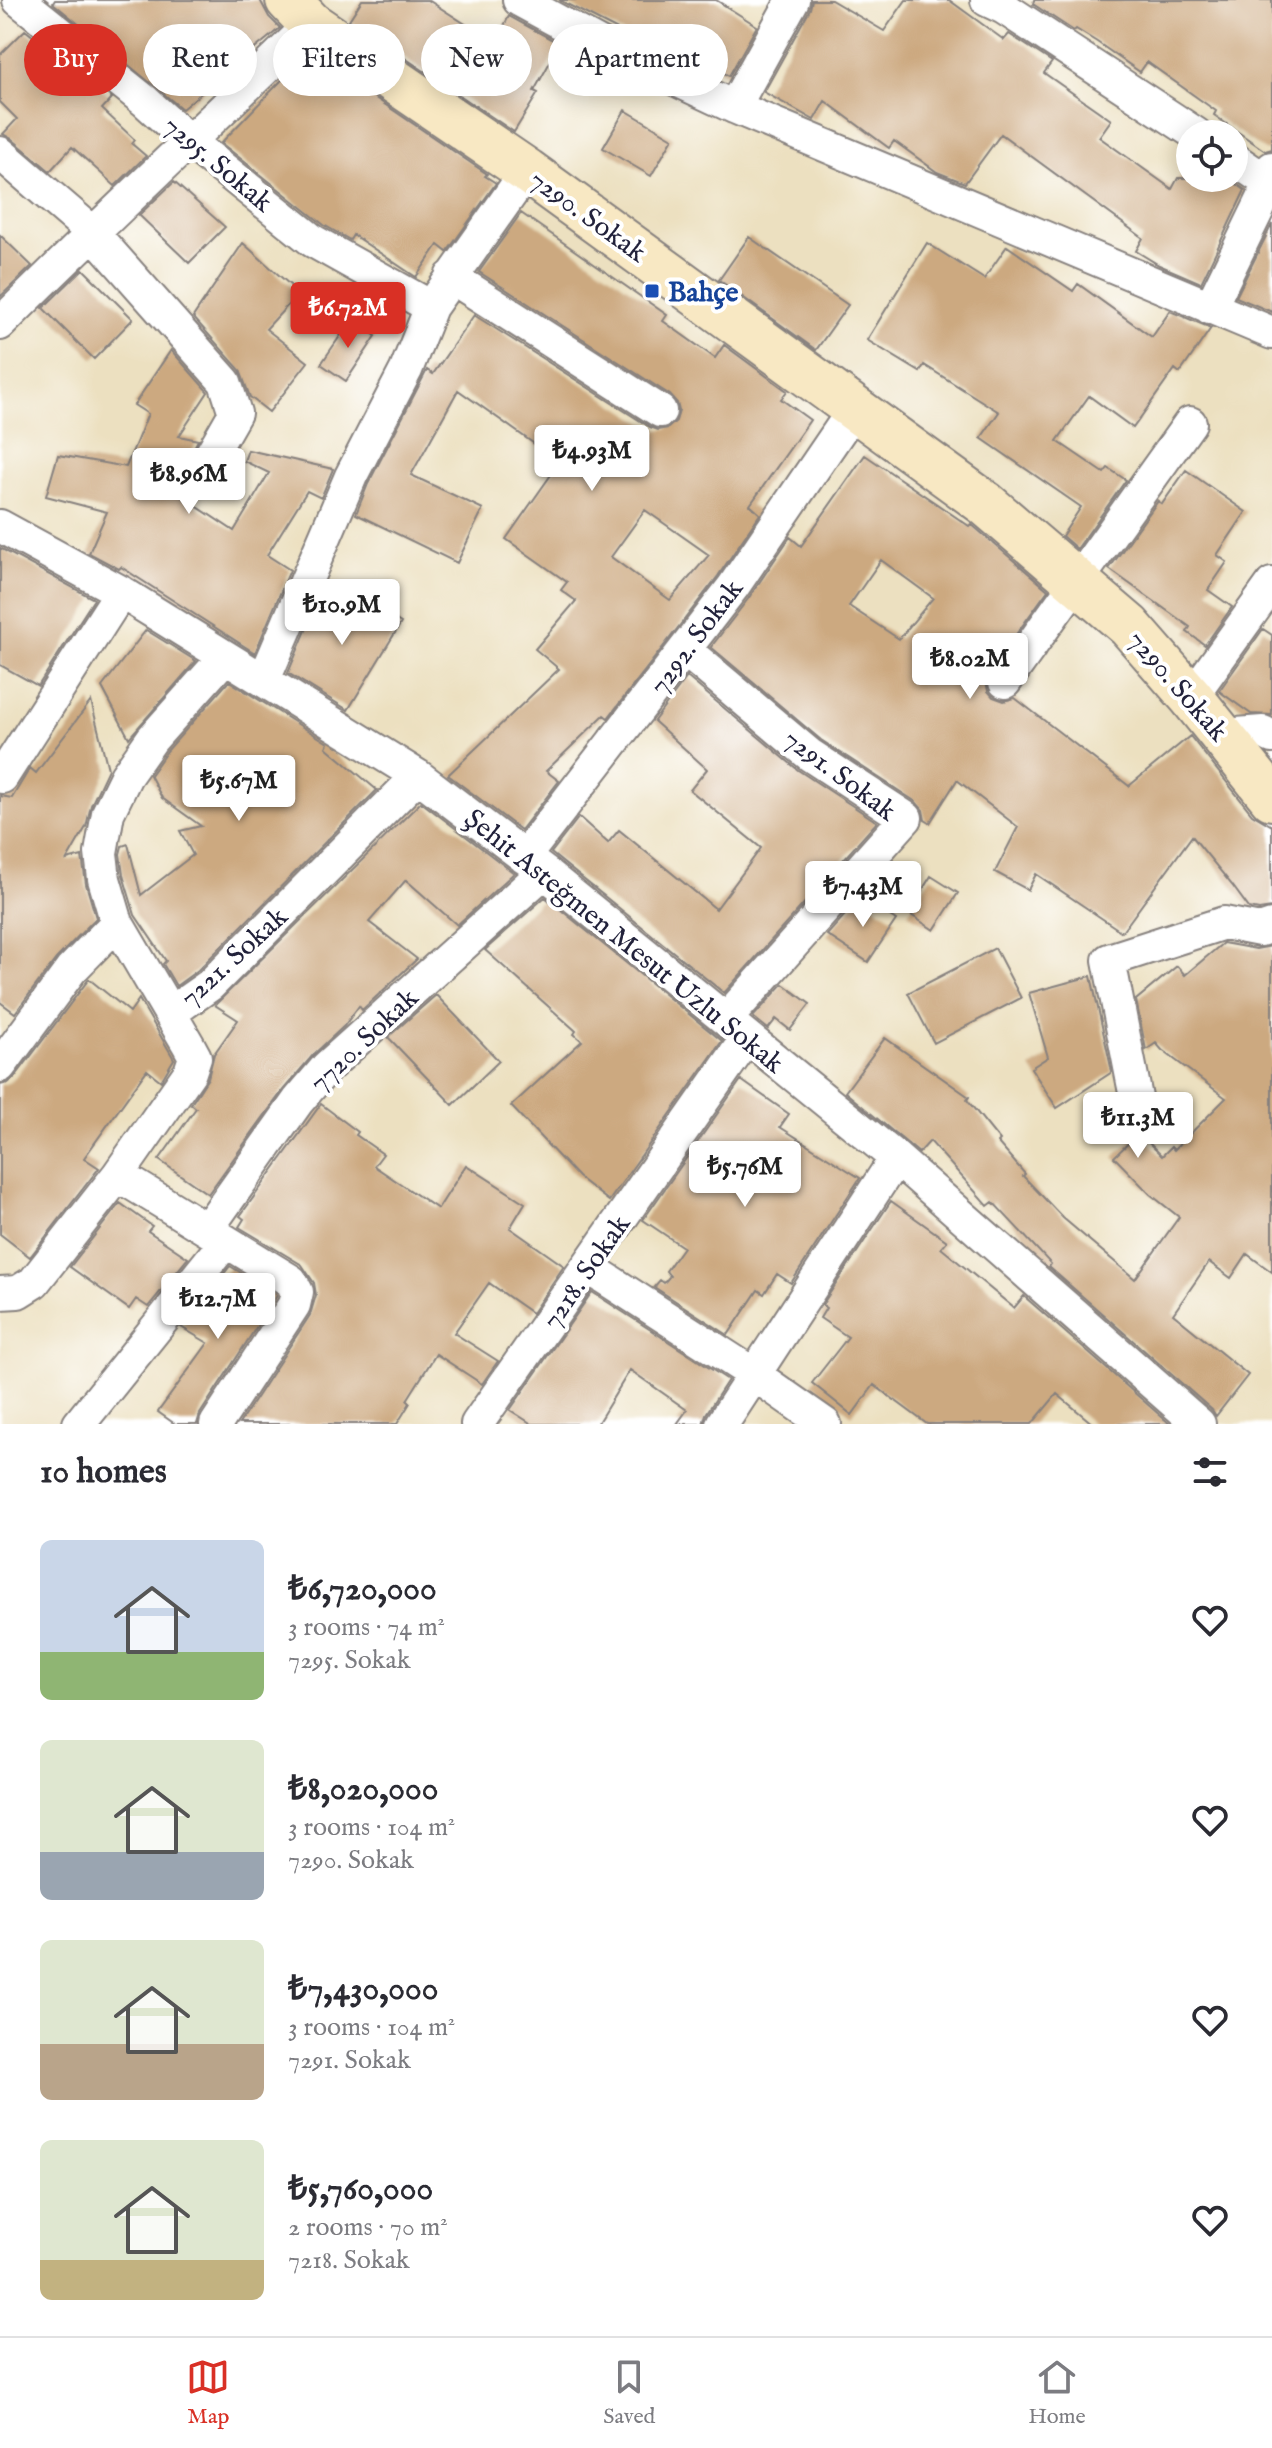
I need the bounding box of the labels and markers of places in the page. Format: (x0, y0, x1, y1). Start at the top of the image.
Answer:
place label: Bahçe (668, 276, 739, 311)
pin: ₺6.72M (283, 282, 413, 350)
marker: Bahçe (643, 282, 661, 300)
pin: ₺4.93M (527, 425, 657, 493)
pin: ₺8.96M (124, 448, 254, 516)
pin: ₺10.9M (277, 579, 407, 647)
pin: ₺8.02M (905, 633, 1035, 701)
pin: ₺5.67M (174, 755, 304, 823)
pin: ₺7.43M (798, 861, 928, 929)
pin: ₺11.3M (1073, 1092, 1203, 1160)
pin: ₺5.76M (680, 1141, 810, 1209)
pin: ₺12.7M (153, 1273, 283, 1341)

